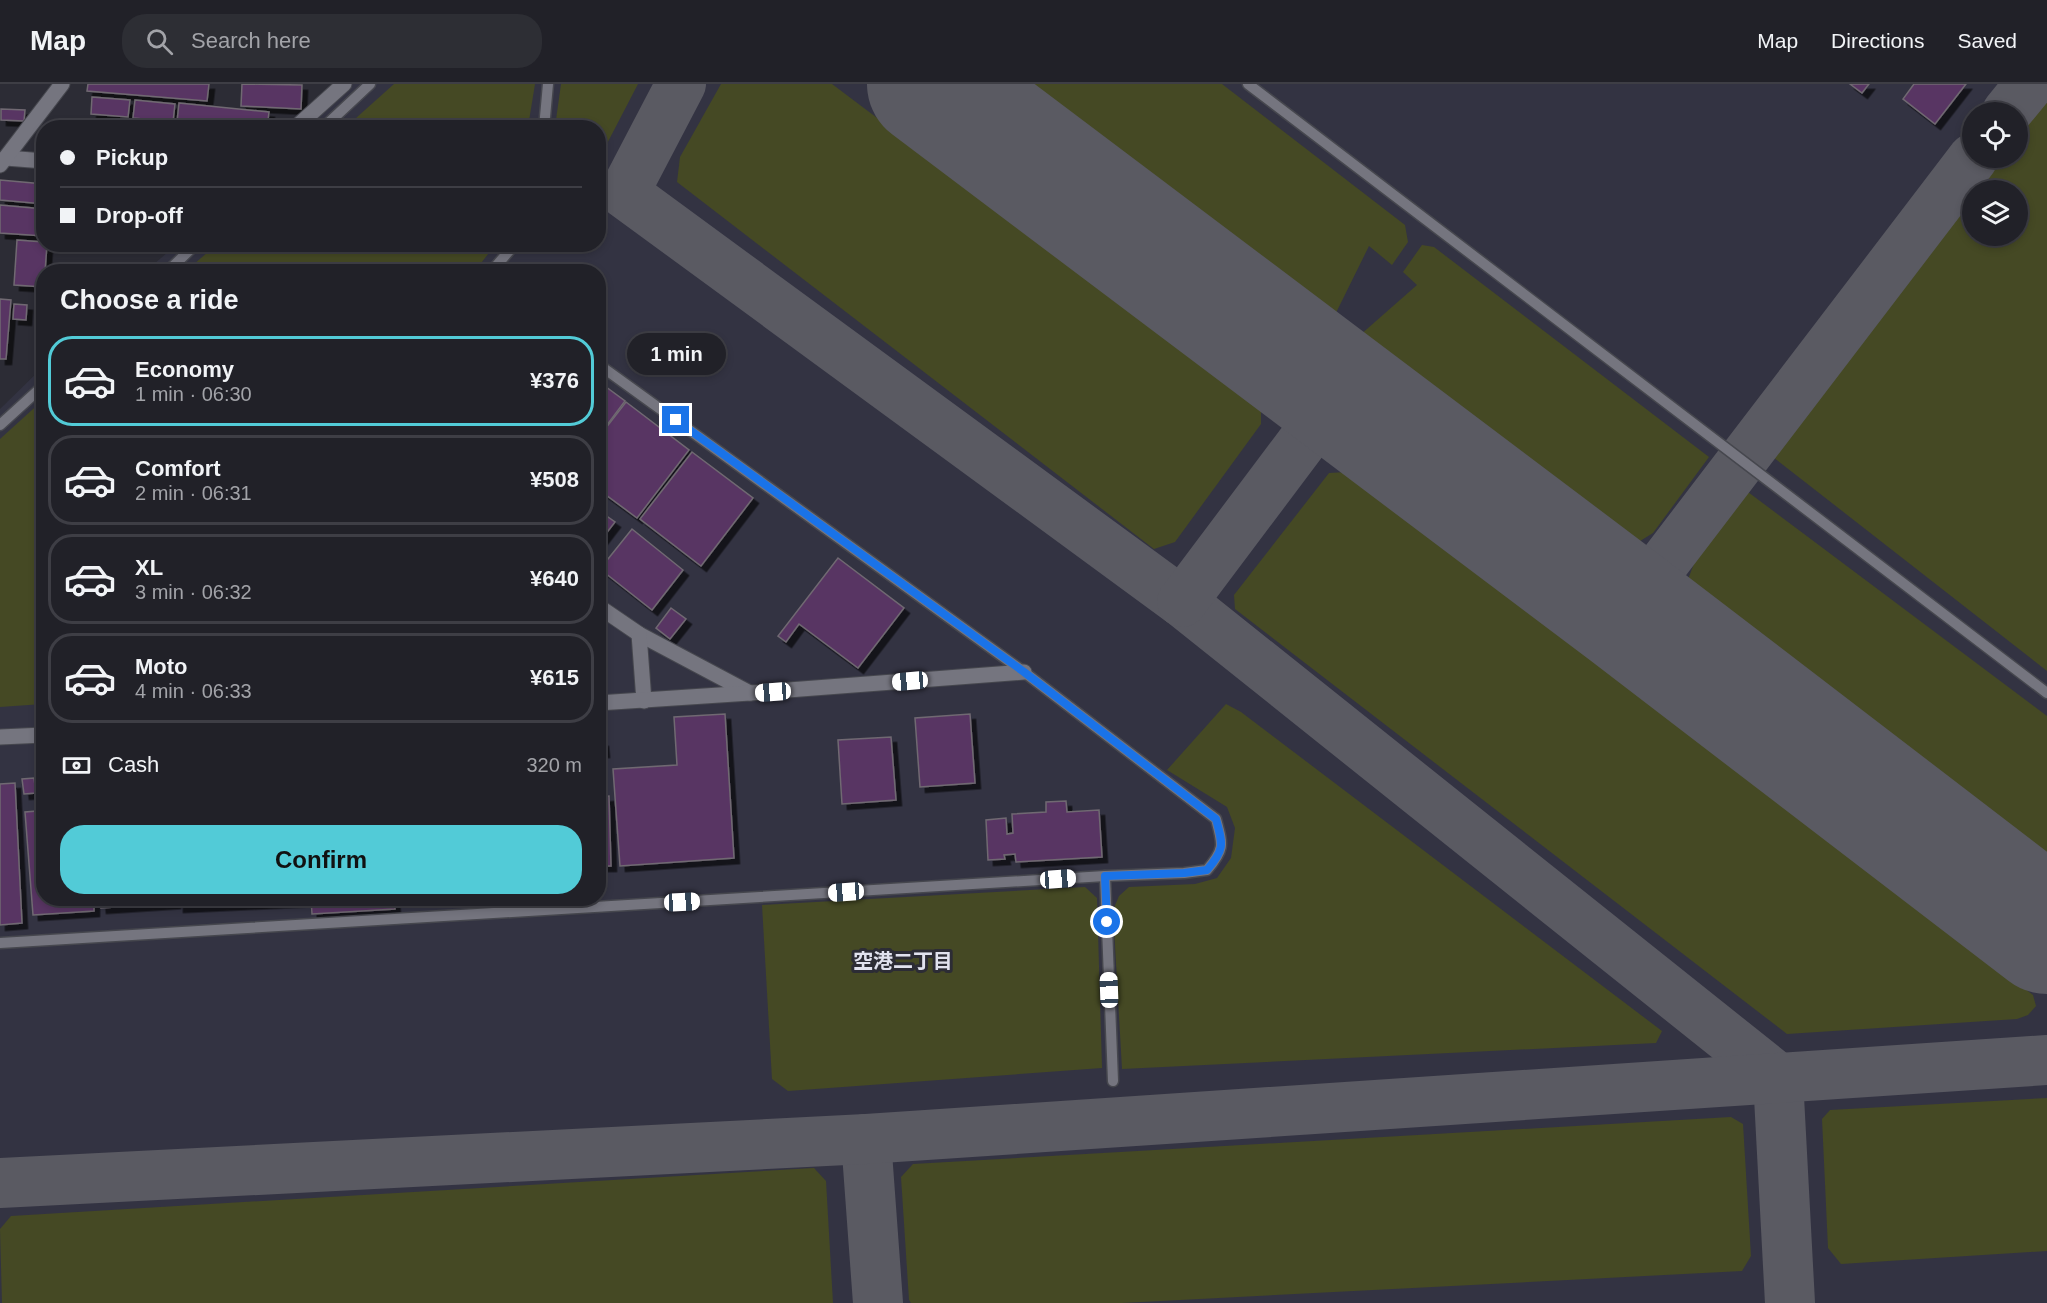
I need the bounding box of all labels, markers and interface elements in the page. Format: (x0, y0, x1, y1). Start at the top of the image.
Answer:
search box (122, 14, 542, 68)
text: Map (30, 25, 86, 56)
icon: search (143, 25, 176, 58)
text: Search here (191, 28, 311, 53)
text: Map (1757, 29, 1798, 52)
text: Directions (1831, 29, 1924, 52)
text: Saved (1957, 29, 2017, 52)
map controls (1962, 102, 2028, 246)
button: locate (1962, 102, 2028, 168)
text: Pickup (96, 145, 168, 170)
button: layers (1962, 180, 2028, 246)
text: Drop-off (96, 203, 183, 228)
text: Choose a ride (60, 285, 239, 315)
callout: 1 min (626, 333, 726, 375)
text: 1 min (650, 343, 703, 365)
icon: car (63, 354, 117, 408)
text: Economy (135, 357, 234, 382)
text: ¥376 (530, 368, 579, 393)
text: 1 min · 06:30 (135, 383, 252, 405)
route end (662, 406, 689, 433)
icon: car (63, 453, 117, 507)
text: Comfort (135, 456, 221, 481)
text: ¥508 (530, 467, 579, 492)
text: 2 min · 06:31 (135, 482, 252, 504)
icon: car (63, 552, 117, 606)
text: XL (135, 555, 163, 580)
text: ¥640 (530, 566, 579, 591)
text: 3 min · 06:32 (135, 581, 252, 603)
icon: car (63, 651, 117, 705)
text: Moto (135, 654, 188, 679)
text: ¥615 (530, 665, 579, 690)
car (891, 670, 929, 692)
text: 4 min · 06:33 (135, 680, 252, 702)
car (754, 682, 792, 702)
icon: cash (60, 749, 93, 782)
text: Cash (108, 752, 159, 777)
text: 320 m (526, 754, 582, 776)
button: Confirm (60, 825, 582, 894)
car (1039, 869, 1077, 889)
car (827, 882, 865, 902)
car (664, 892, 700, 912)
route start (1093, 908, 1120, 935)
district label: 空港二丁目 (853, 950, 953, 972)
car (1099, 972, 1119, 1008)

